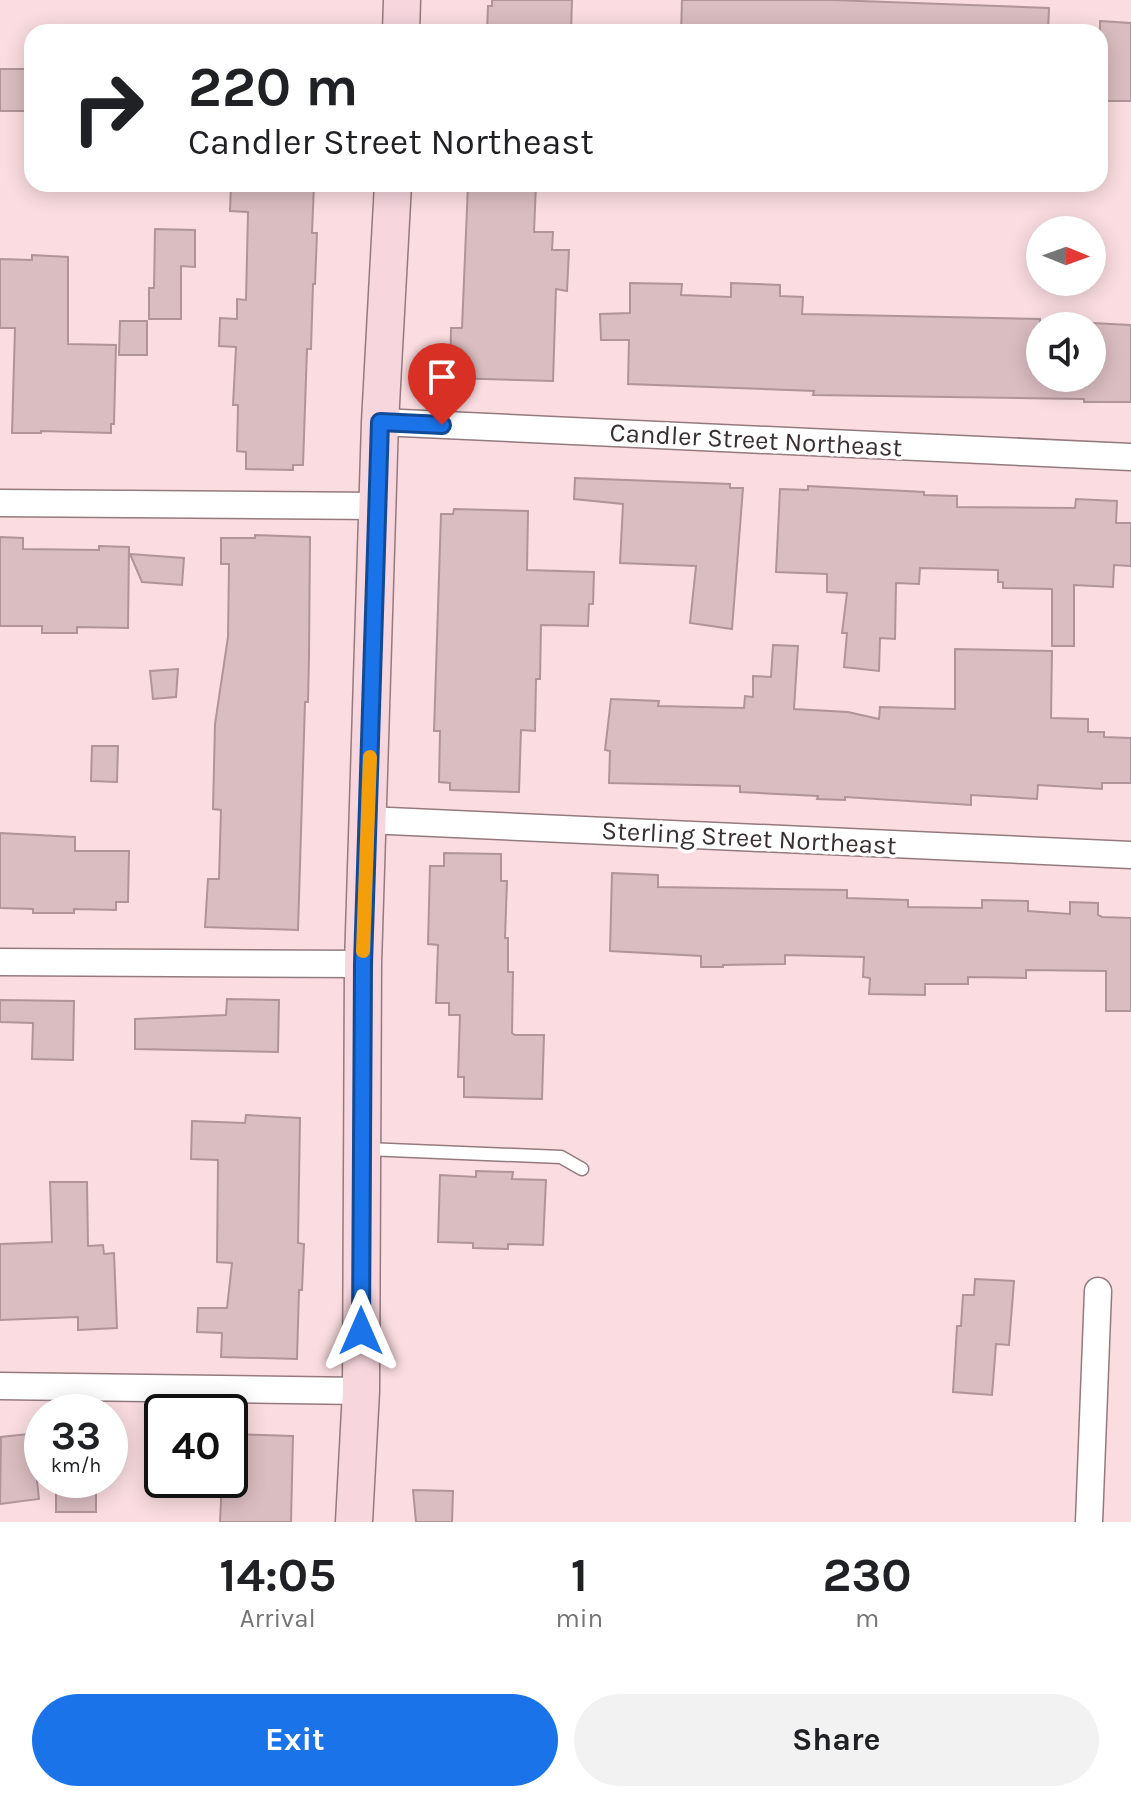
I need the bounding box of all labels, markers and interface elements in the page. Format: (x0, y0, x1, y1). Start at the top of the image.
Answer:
text: 220 m (188, 54, 359, 119)
icon: right (56, 56, 160, 160)
text: Candler Street Northeast (188, 121, 594, 163)
north arrow (1026, 216, 1106, 296)
map controls (1026, 216, 1106, 392)
button: sound (1026, 312, 1106, 392)
pin (408, 343, 476, 425)
icon: arrive (420, 355, 464, 399)
street label: Candler Street Northeast (609, 417, 903, 463)
street label: Sterling Street Northeast (601, 815, 897, 861)
position arrow (319, 1289, 403, 1373)
speed limit sign: 40 (144, 1394, 248, 1498)
text: 33 (51, 1412, 101, 1459)
text: km/h (51, 1454, 101, 1477)
text: 14:05 (219, 1547, 336, 1603)
text: 1 (571, 1547, 588, 1603)
text: 230 (822, 1547, 912, 1603)
text: Arrival (240, 1603, 316, 1634)
text: min (555, 1603, 603, 1634)
text: m (855, 1603, 879, 1634)
button: Exit (32, 1694, 558, 1786)
button: Share (574, 1694, 1099, 1786)

